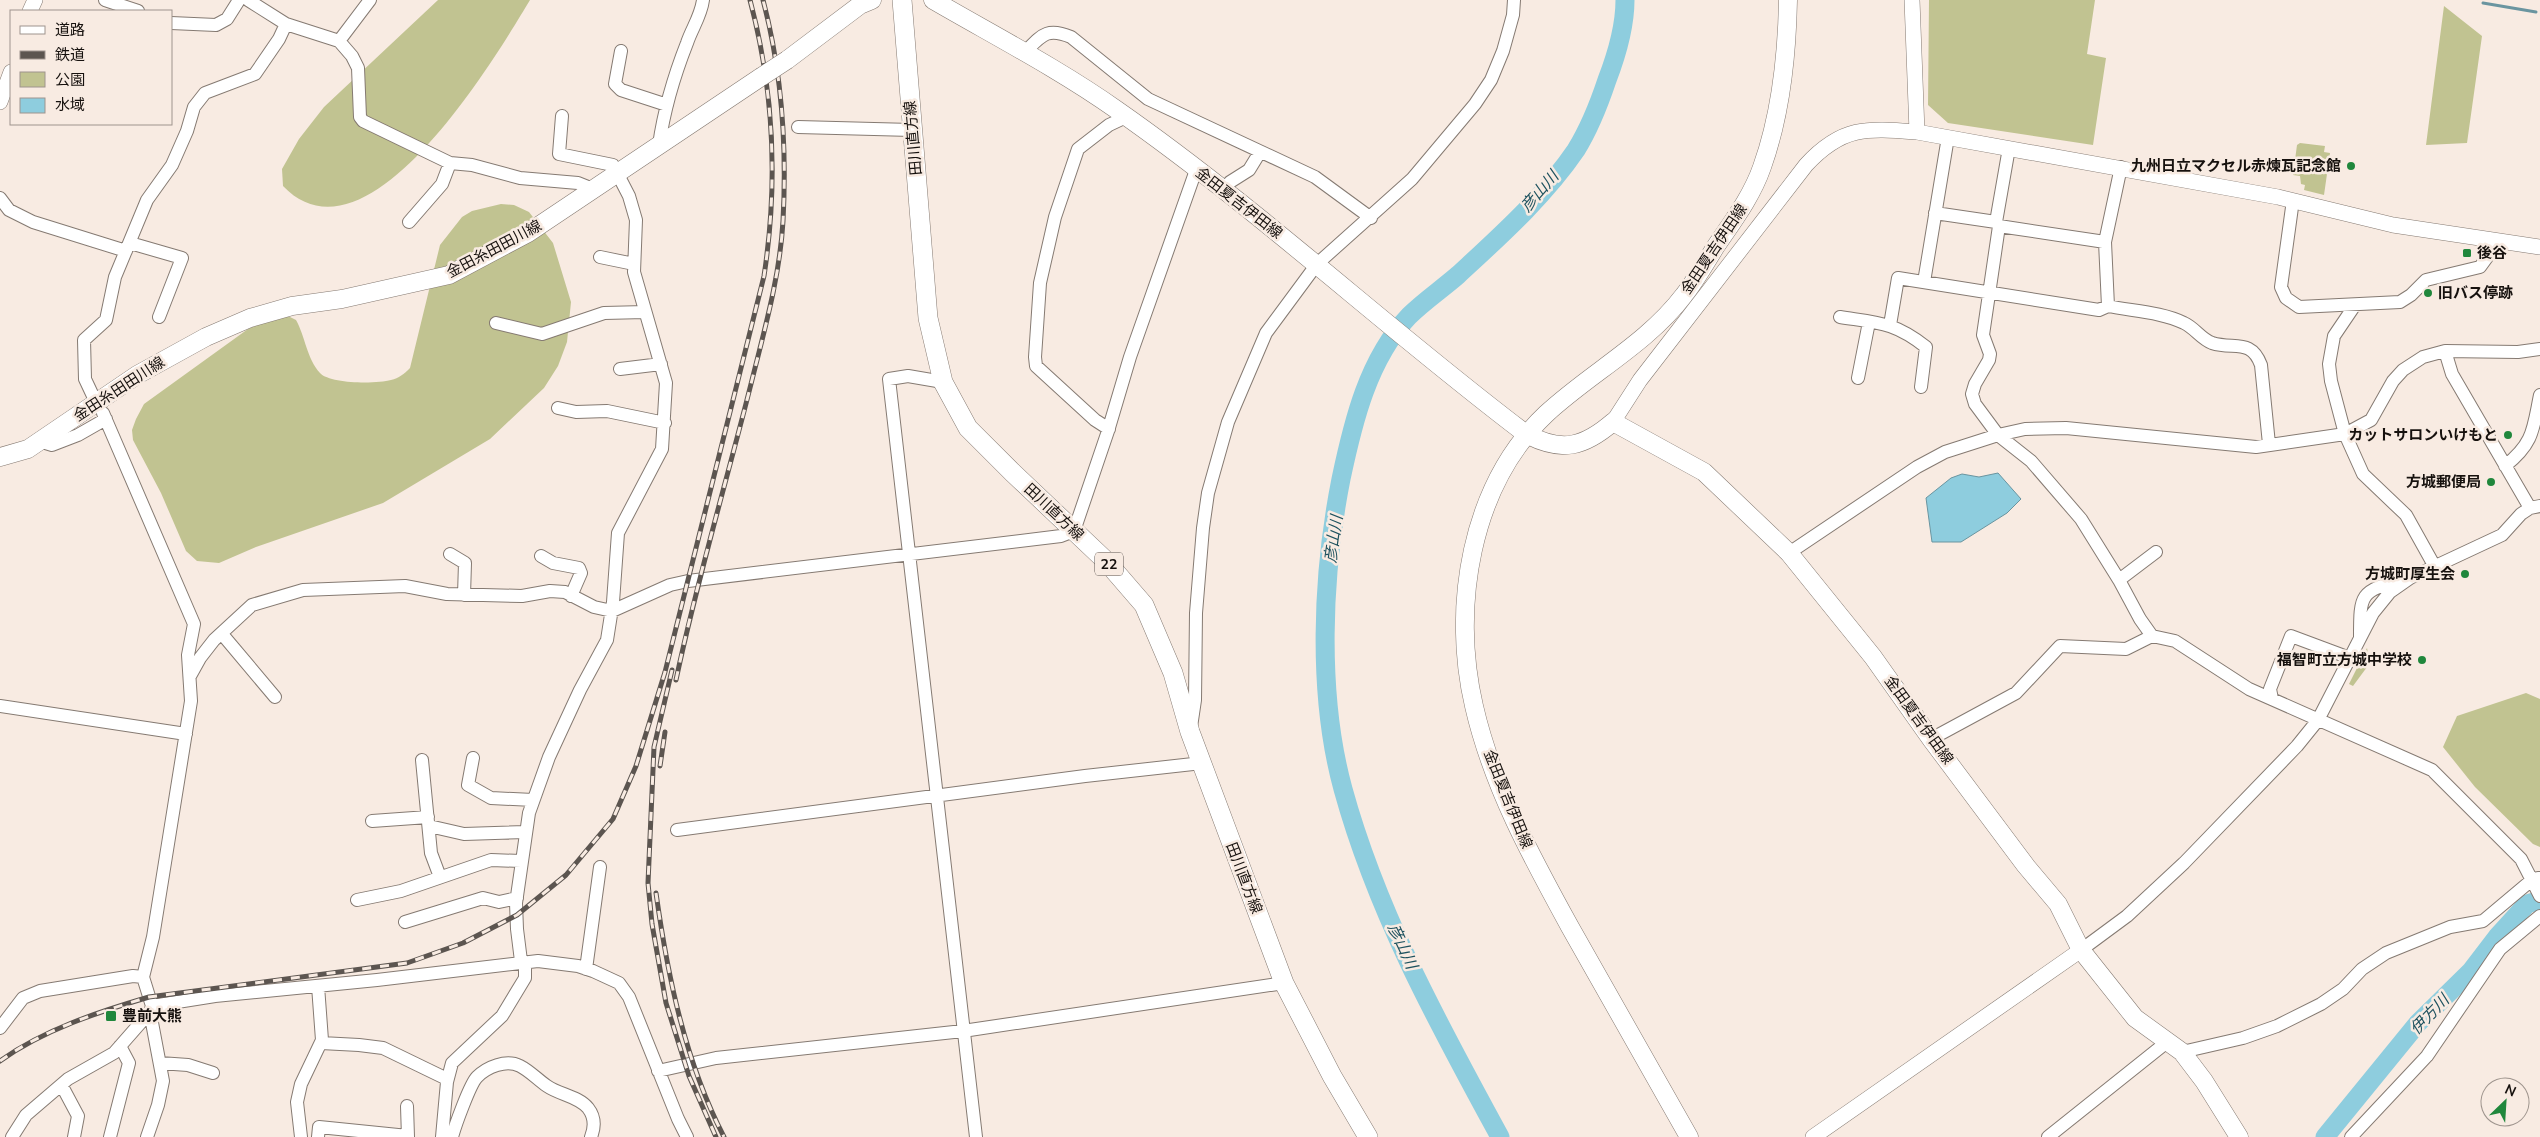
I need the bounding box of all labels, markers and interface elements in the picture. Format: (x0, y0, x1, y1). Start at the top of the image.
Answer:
legend (10, 10, 172, 125)
text: 道路 (55, 20, 85, 40)
text: 鉄道 (55, 45, 85, 65)
text: 公園 (55, 70, 85, 90)
text: 水域 (55, 95, 85, 115)
street label: 田川直方線 (900, 100, 926, 176)
place label: 九州日立マクセル赤煉瓦記念館 (2131, 156, 2341, 176)
marker: 九州日立マクセル赤煉瓦記念館 (2345, 160, 2357, 172)
street label: 金田夏吉伊田線 (1191, 163, 1287, 243)
water label: 彦山川 (1516, 165, 1565, 217)
street label: 金田夏吉伊田線 (1676, 200, 1752, 298)
street label: 金田糸田田川線 (443, 216, 545, 282)
place label: 後谷 (2477, 243, 2507, 263)
marker: 後谷 (2461, 247, 2473, 259)
place label: 旧バス停跡 (2438, 283, 2513, 303)
marker: 旧バス停跡 (2422, 287, 2434, 299)
street label: 金田糸田田川線 (70, 352, 168, 426)
place label: カットサロンいけもと (2348, 425, 2498, 445)
marker: カットサロンいけもと (2502, 429, 2514, 441)
place label: 方城郵便局 (2406, 472, 2481, 492)
marker: 方城郵便局 (2485, 476, 2497, 488)
street label: 田川直方線 (1020, 479, 1088, 545)
water label: 彦山川 (1320, 512, 1349, 564)
road number: 22 (1095, 552, 1123, 576)
place label: 方城町厚生会 (2365, 564, 2455, 584)
marker: 方城町厚生会 (2459, 568, 2471, 580)
place label: 福智町立方城中学校 (2276, 650, 2412, 670)
marker: 福智町立方城中学校 (2416, 654, 2428, 666)
street label: 金田夏吉伊田線 (1880, 672, 1958, 768)
street label: 金田夏吉伊田線 (1479, 747, 1537, 851)
street label: 田川直方線 (1221, 839, 1267, 917)
water label: 彦山川 (1382, 920, 1423, 975)
water label: 伊方川 (2405, 988, 2456, 1040)
place label: 豊前大熊 (122, 1006, 182, 1026)
marker: 豊前大熊 (104, 1009, 118, 1023)
north arrow (2480, 1077, 2530, 1127)
text: N (2502, 1080, 2519, 1101)

